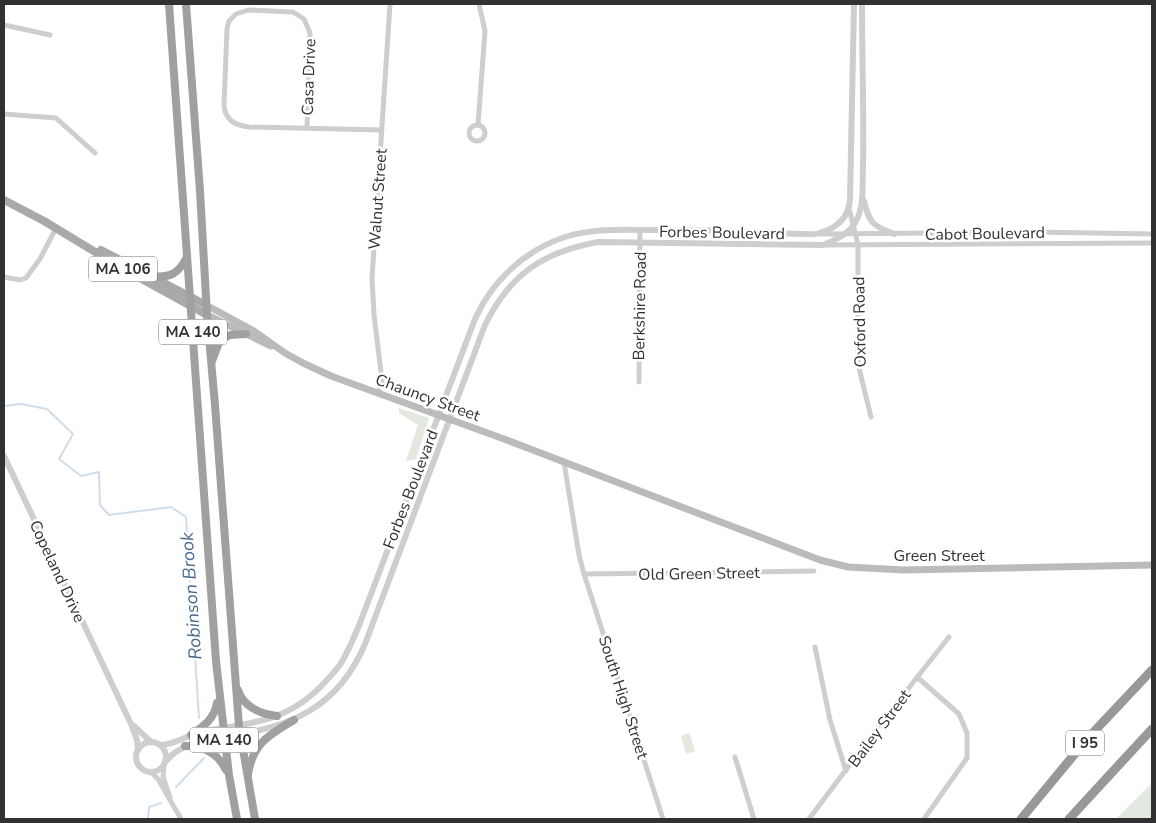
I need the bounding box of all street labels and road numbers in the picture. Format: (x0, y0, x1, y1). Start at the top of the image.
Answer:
street label: Casa Drive (297, 38, 321, 116)
street label: Walnut Street (363, 147, 393, 250)
street label: Forbes Boulevard (659, 221, 785, 245)
street label: Cabot Boulevard (925, 222, 1045, 246)
street label: Berkshire Road (628, 251, 652, 361)
road number: MA 106 (89, 256, 157, 282)
street label: Oxford Road (848, 276, 872, 368)
road number: MA 140 (159, 320, 227, 344)
street label: Chauncy Street (372, 369, 483, 427)
street label: Forbes Boulevard (378, 427, 444, 552)
street label: Copeland Drive (24, 517, 90, 626)
street label: Green Street (893, 545, 985, 567)
street label: Old Green Street (638, 562, 760, 586)
street label: South High Street (593, 633, 654, 762)
street label: Bailey Street (843, 685, 917, 772)
road number: MA 140 (190, 728, 258, 752)
road number: I 95 (1066, 730, 1104, 756)

